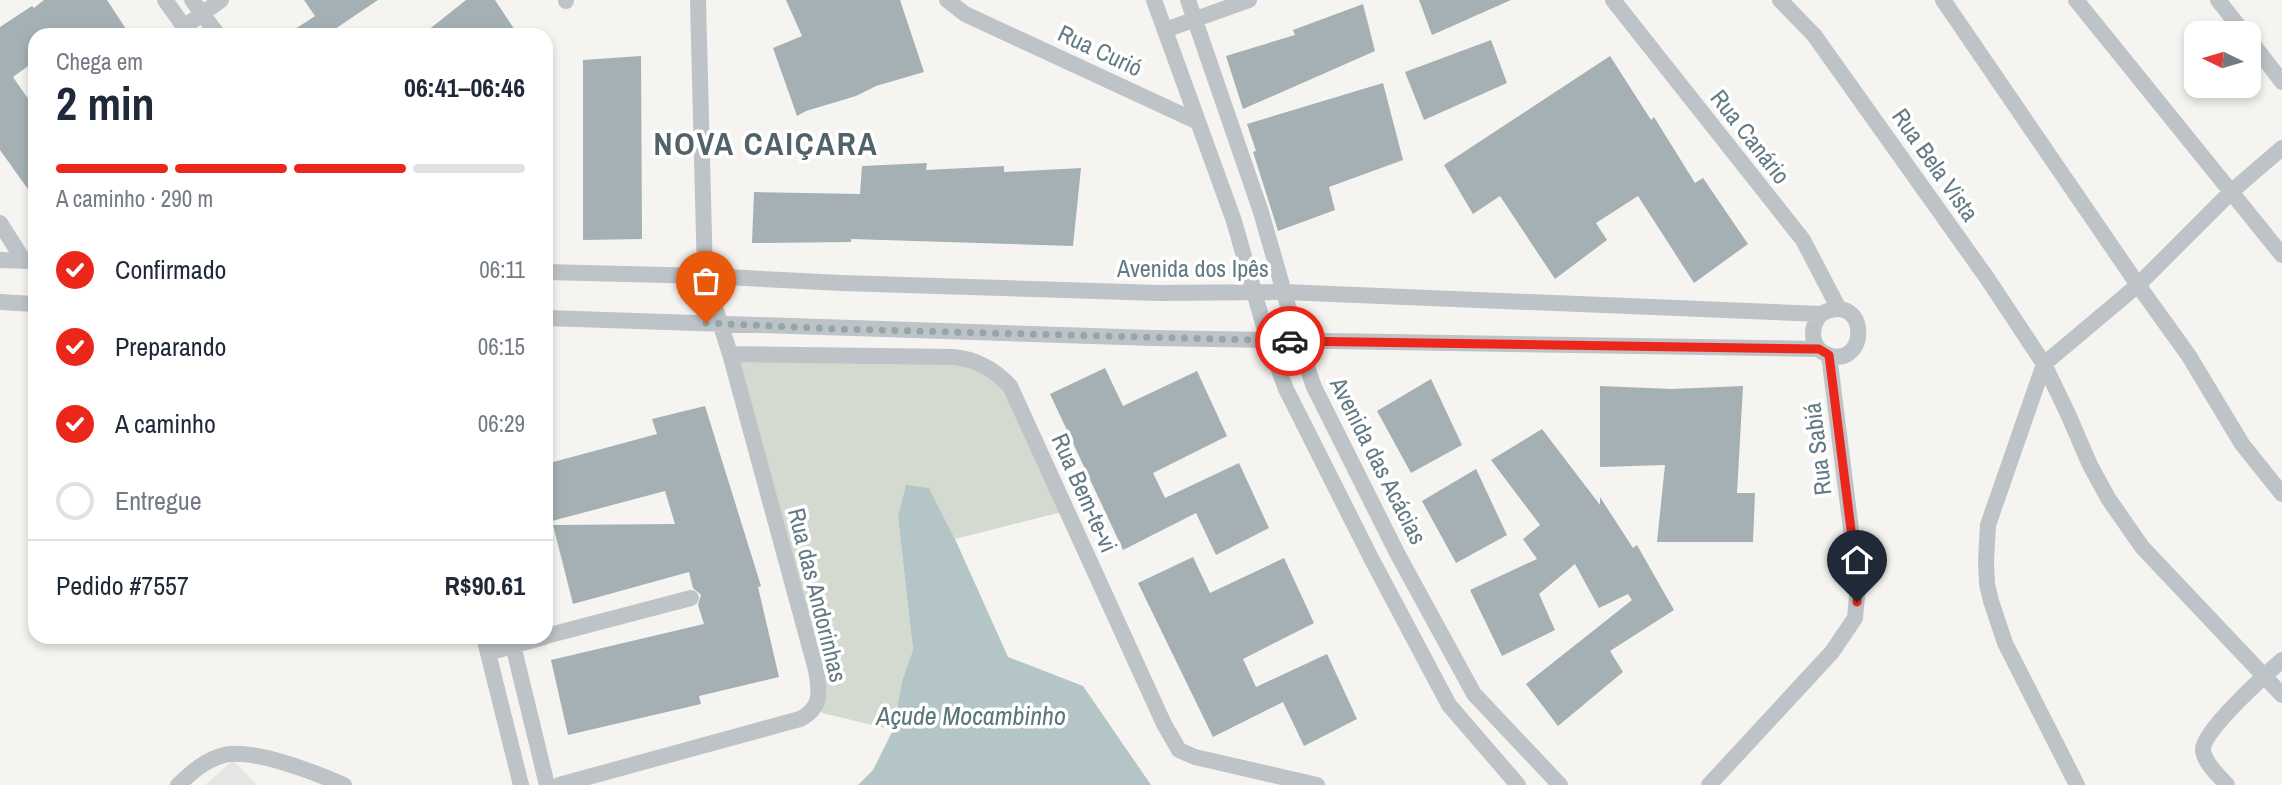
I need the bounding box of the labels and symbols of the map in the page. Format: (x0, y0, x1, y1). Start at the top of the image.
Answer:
street label: Rua Curió (1053, 17, 1148, 84)
north arrow (2184, 21, 2261, 98)
street label: Rua Canário (1704, 83, 1798, 190)
street label: Rua Bela Vista (1885, 102, 1987, 227)
district label: NOVA CAIÇARA (653, 122, 879, 165)
pin (676, 251, 736, 323)
street label: Avenida dos Ipês (1116, 252, 1269, 284)
courier (1255, 306, 1325, 376)
street label: Avenida das Acácias (1323, 371, 1435, 550)
street label: Rua Sabiá (1795, 401, 1839, 497)
street label: Rua Bem-te-vi (1044, 428, 1125, 557)
street label: Rua das Andorinhas (781, 504, 855, 685)
pin (1827, 530, 1887, 602)
water label: Açude Mocambinho (875, 698, 1066, 733)

